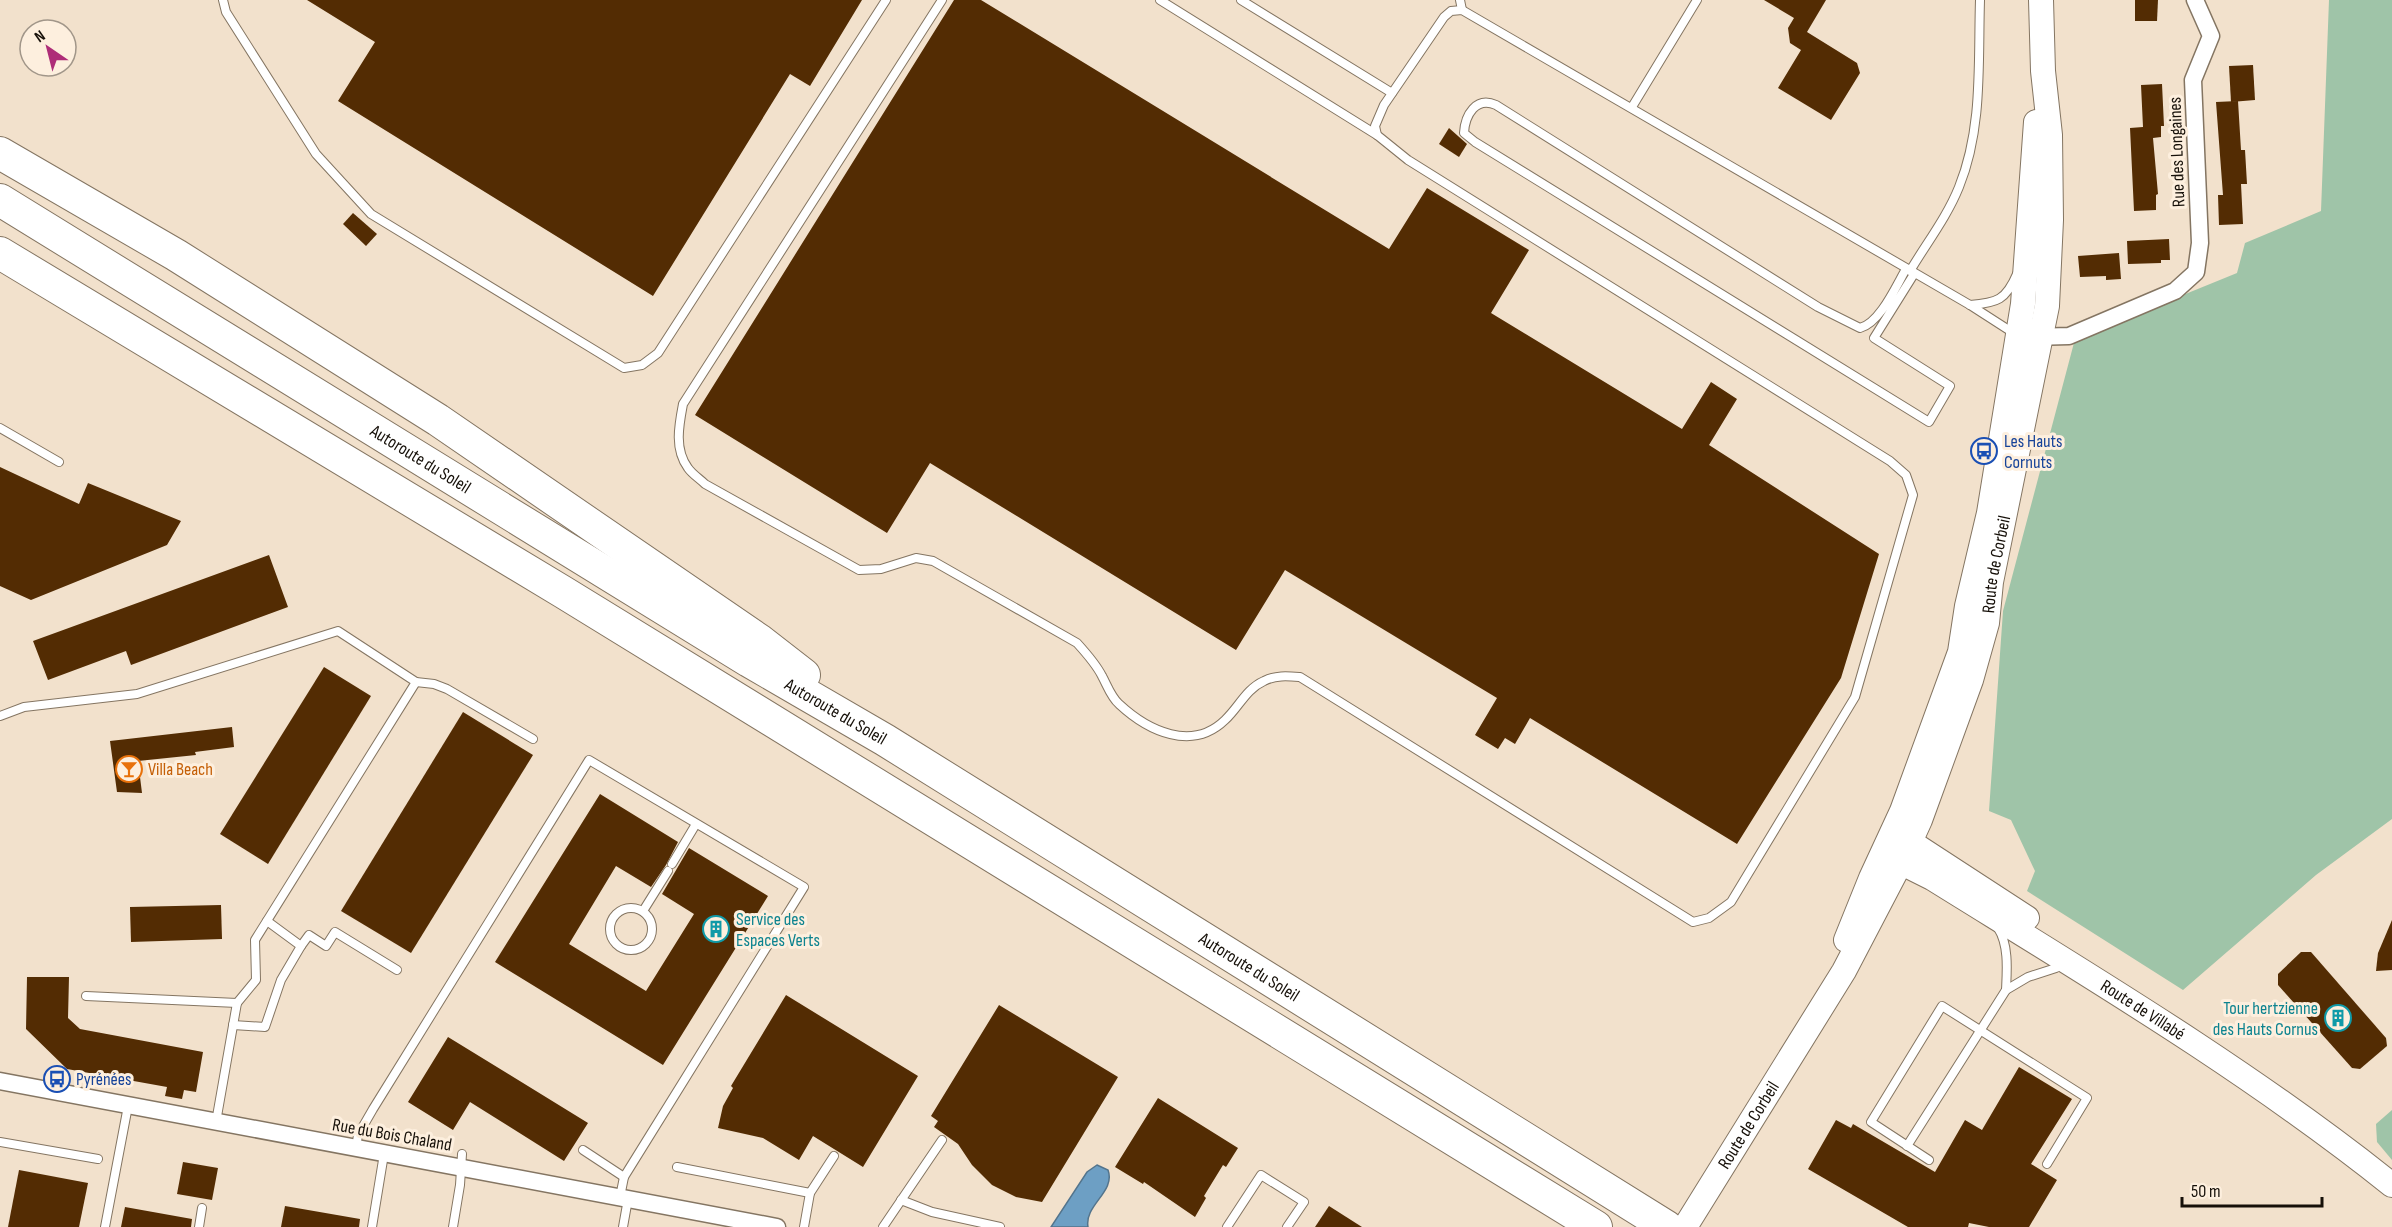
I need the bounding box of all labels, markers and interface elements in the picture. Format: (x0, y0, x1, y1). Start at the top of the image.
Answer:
north arrow (18, 18, 78, 78)
text: N (31, 27, 49, 47)
street label: Rue des Longaines (2165, 97, 2189, 207)
street label: Autoroute du Soleil (366, 420, 475, 498)
place label: Les Hauts Cornuts (2004, 431, 2062, 473)
bus stop icon: Les Hauts Cornuts (1969, 436, 1999, 466)
street label: Route de Corbeil (1978, 514, 2015, 614)
street label: Autoroute du Soleil (781, 673, 890, 749)
bar icon: Villa Beach (114, 754, 144, 784)
place label: Villa Beach (148, 759, 213, 780)
place label: Service des Espaces Verts (736, 909, 820, 951)
building icon: Service des Espaces Verts (701, 914, 731, 944)
street label: Autoroute du Soleil (1195, 927, 1303, 1006)
street label: Route de Villabé (2097, 975, 2189, 1045)
place label: Tour hertzienne des Hauts Cornus (2213, 998, 2318, 1040)
building icon: Tour hertzienne des Hauts Cornus (2323, 1003, 2353, 1033)
bus stop icon: Pyrénées (42, 1064, 72, 1094)
place label: Pyrénées (76, 1069, 132, 1090)
street label: Route de Corbeil (1713, 1077, 1783, 1173)
street label: Rue du Bois Chaland (331, 1114, 453, 1156)
scale bar (2182, 1170, 2322, 1208)
text: 50 m (2191, 1181, 2221, 1202)

